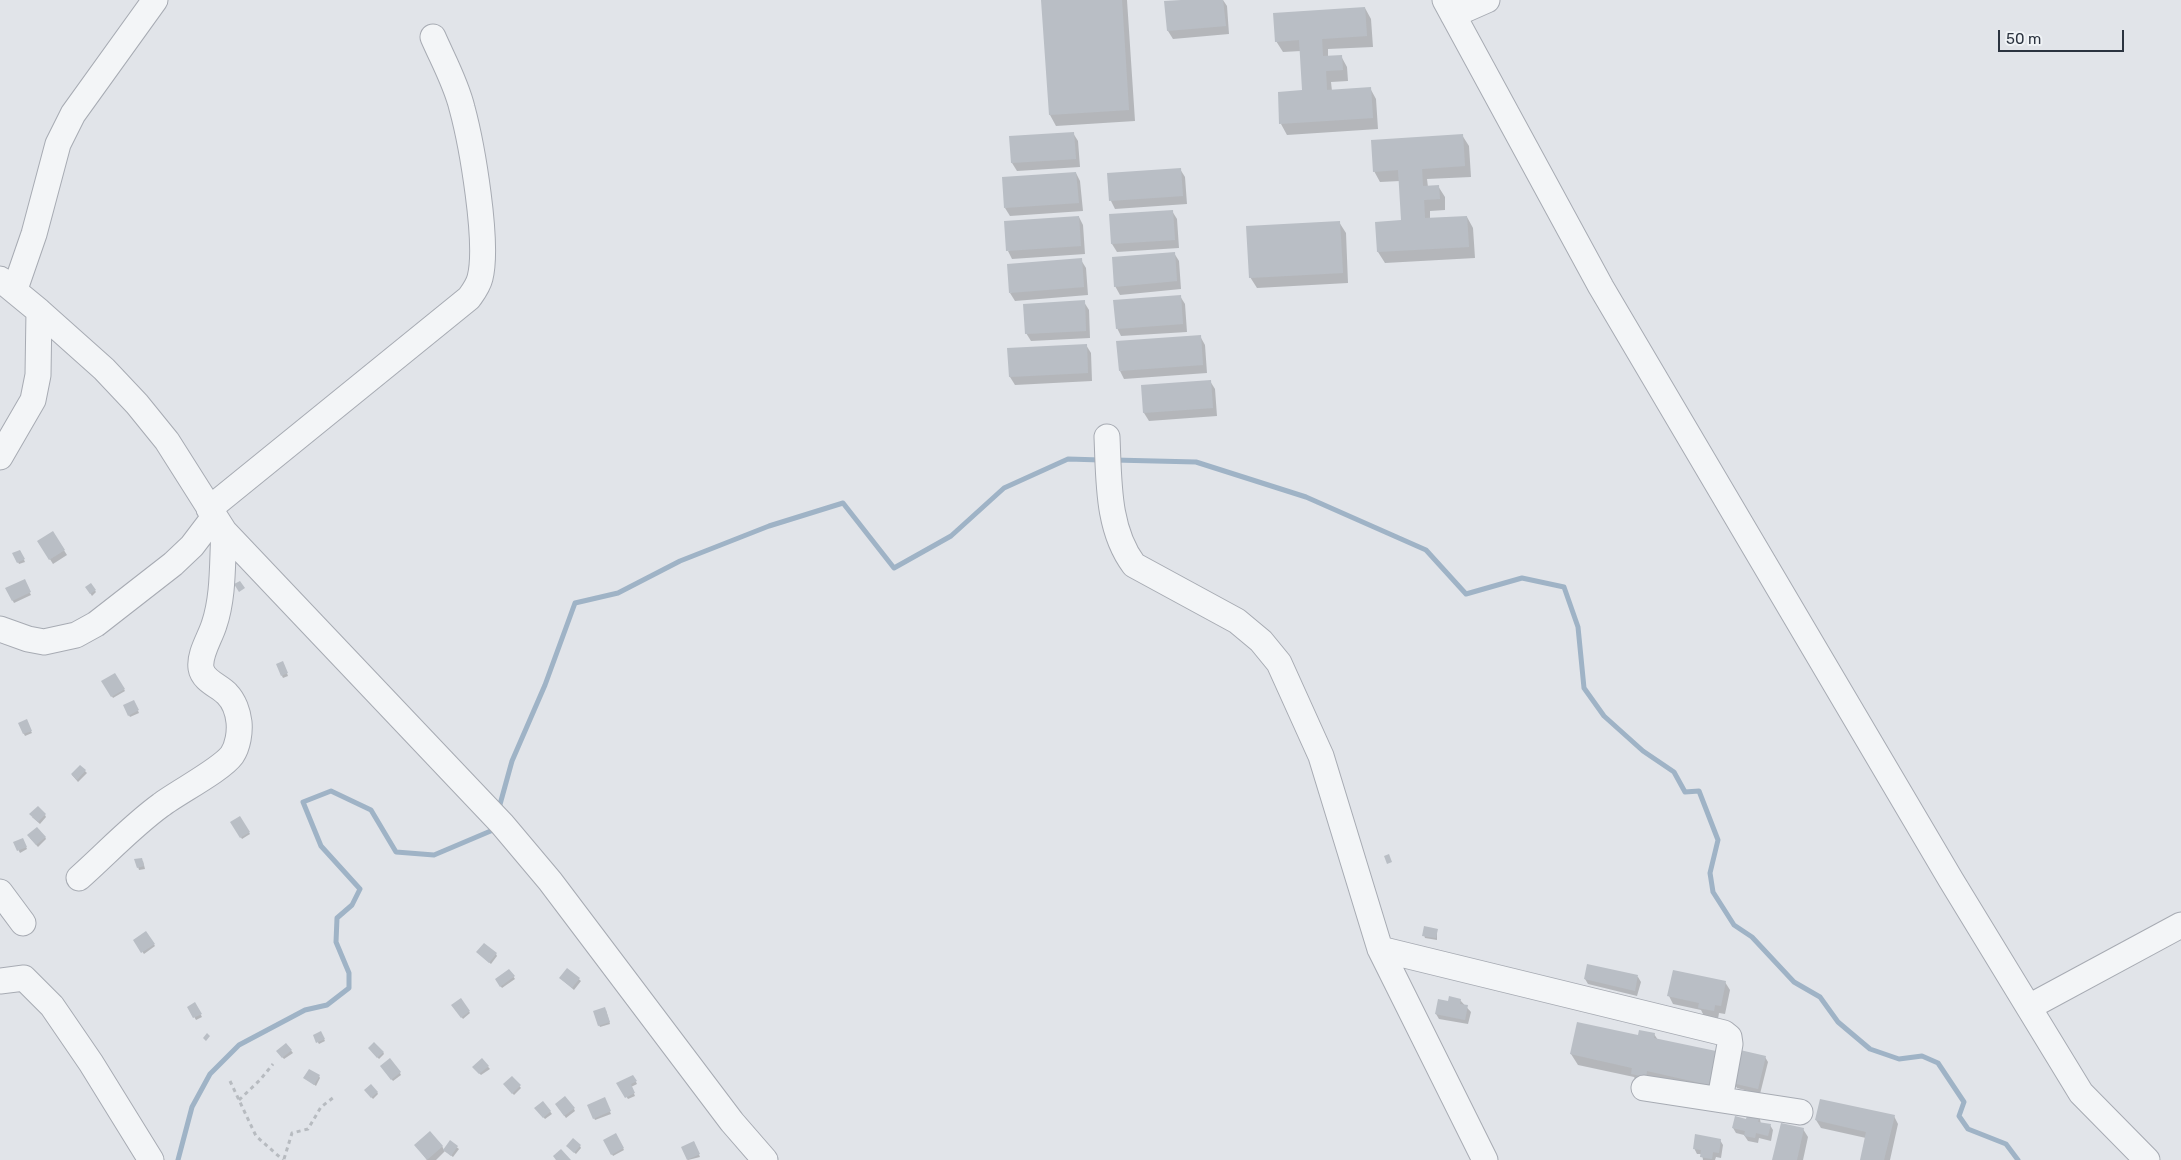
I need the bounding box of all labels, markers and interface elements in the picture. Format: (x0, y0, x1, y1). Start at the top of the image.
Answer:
scale bar (2001, 20, 2127, 52)
text: 50 m (2006, 30, 2041, 48)

